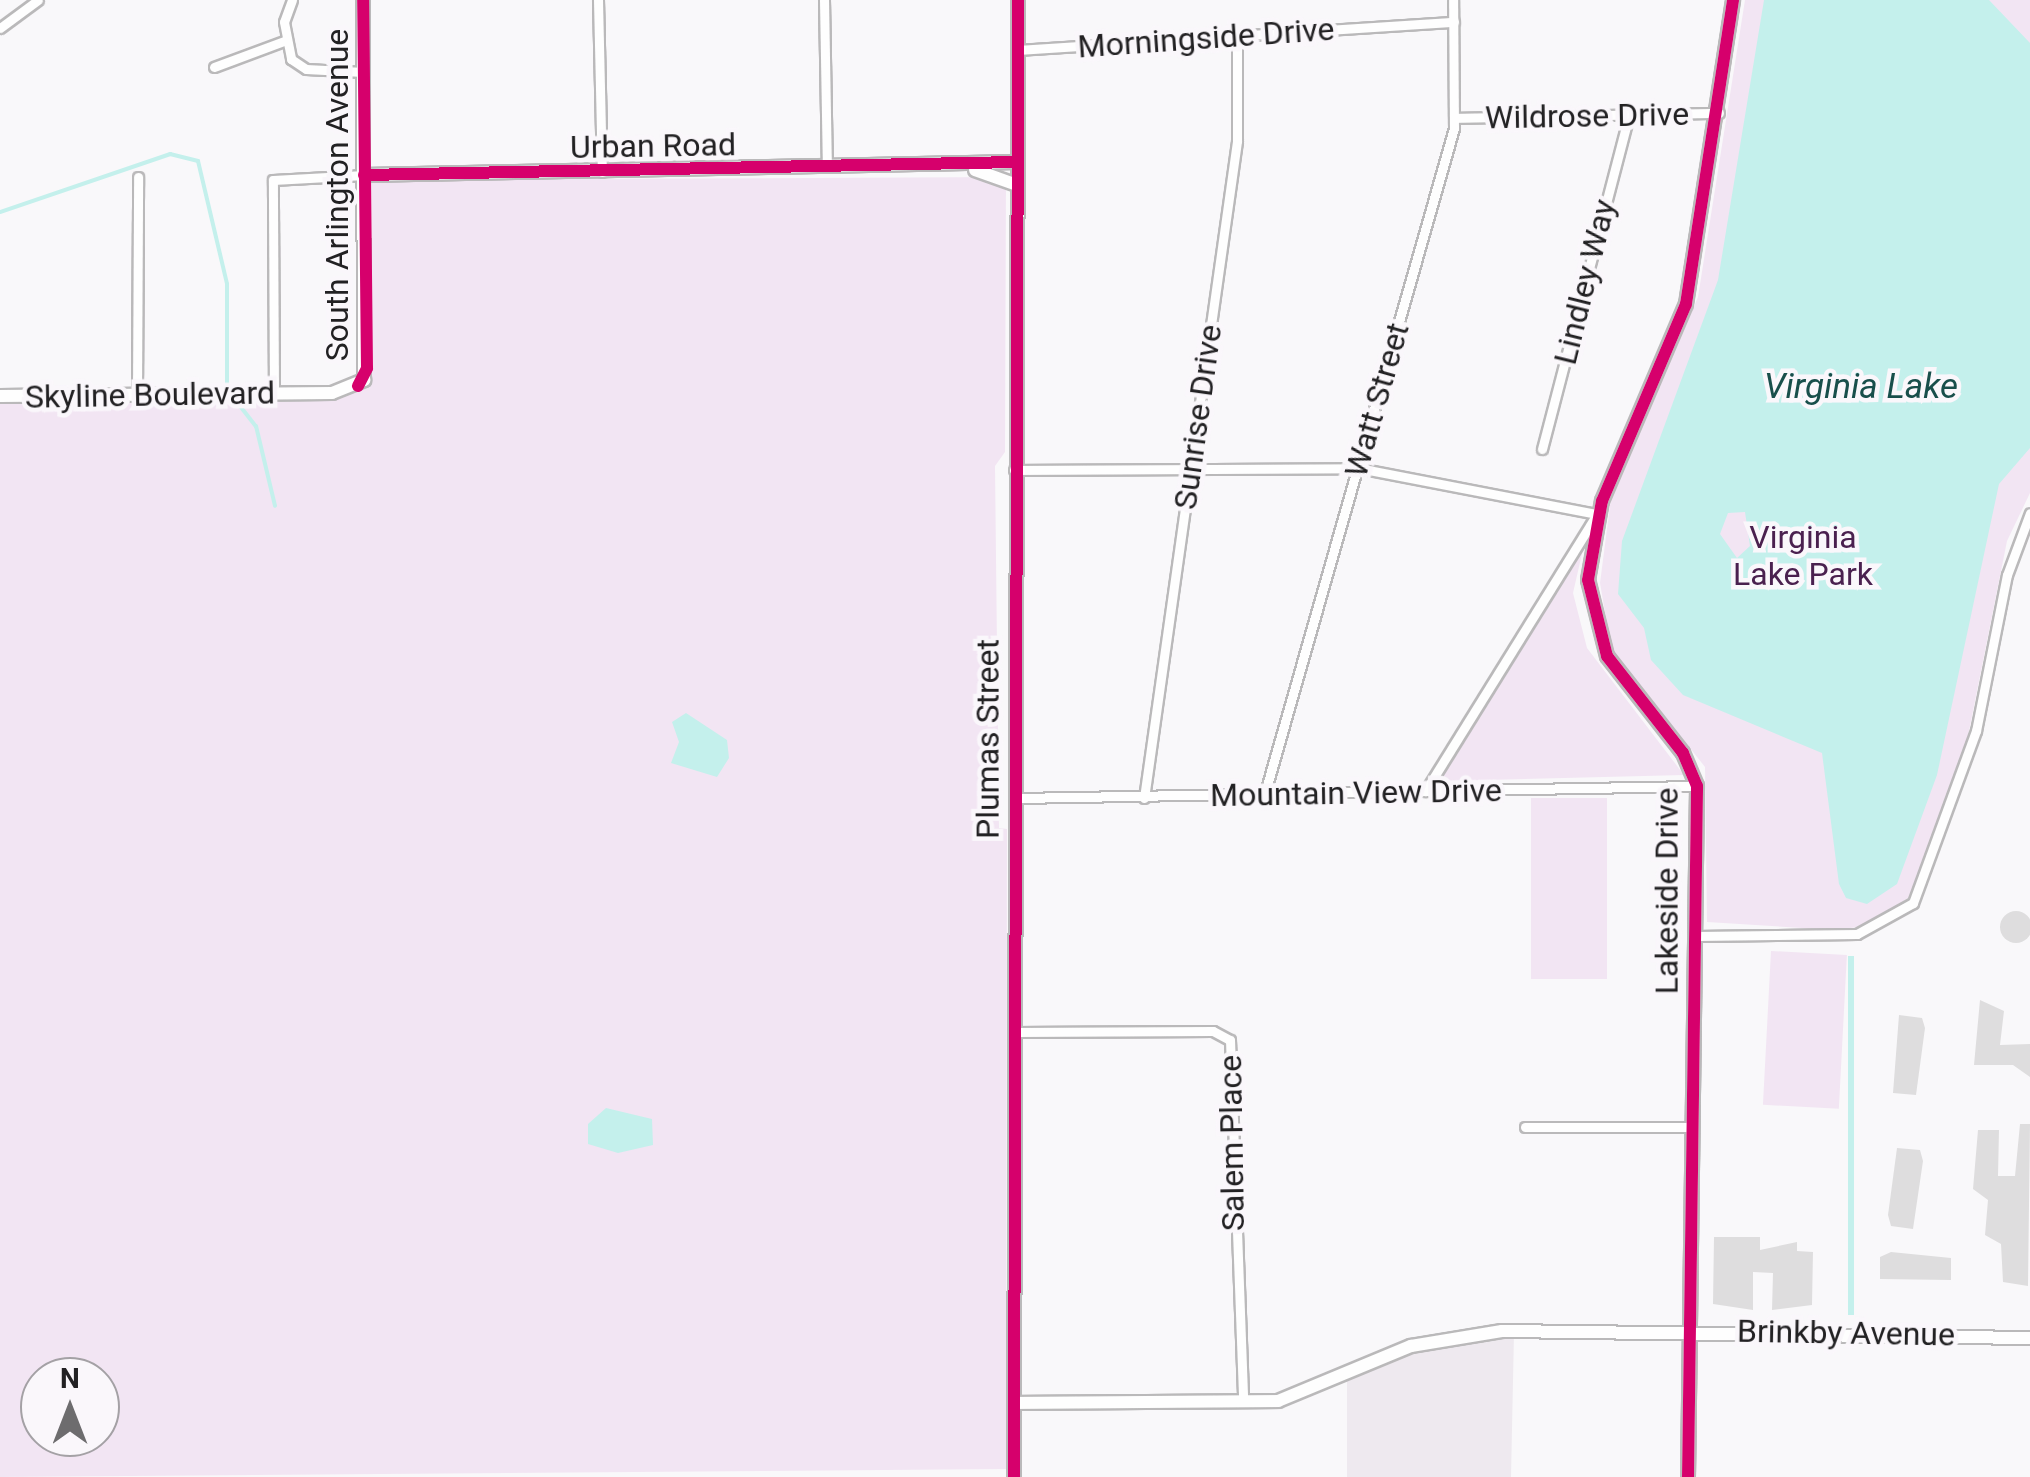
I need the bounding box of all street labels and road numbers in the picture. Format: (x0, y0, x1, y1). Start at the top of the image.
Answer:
street label: Morningside Drive (1076, 10, 1336, 66)
street label: South Arlington Avenue (318, 29, 356, 361)
street label: Wildrose Drive (1485, 95, 1689, 137)
street label: Urban Road (570, 125, 736, 167)
street label: Lindley Way (1546, 196, 1624, 368)
street label: Watt Street (1337, 318, 1417, 482)
street label: Sunrise Drive (1166, 322, 1230, 512)
street label: Skyline Boulevard (25, 374, 275, 416)
street label: Plumas Street (969, 639, 1007, 839)
street label: Mountain View Drive (1210, 771, 1502, 815)
street label: Lakeside Drive (1648, 788, 1686, 994)
street label: Salem Place (1211, 1055, 1253, 1231)
street label: Brinkby Avenue (1737, 1312, 1955, 1354)

